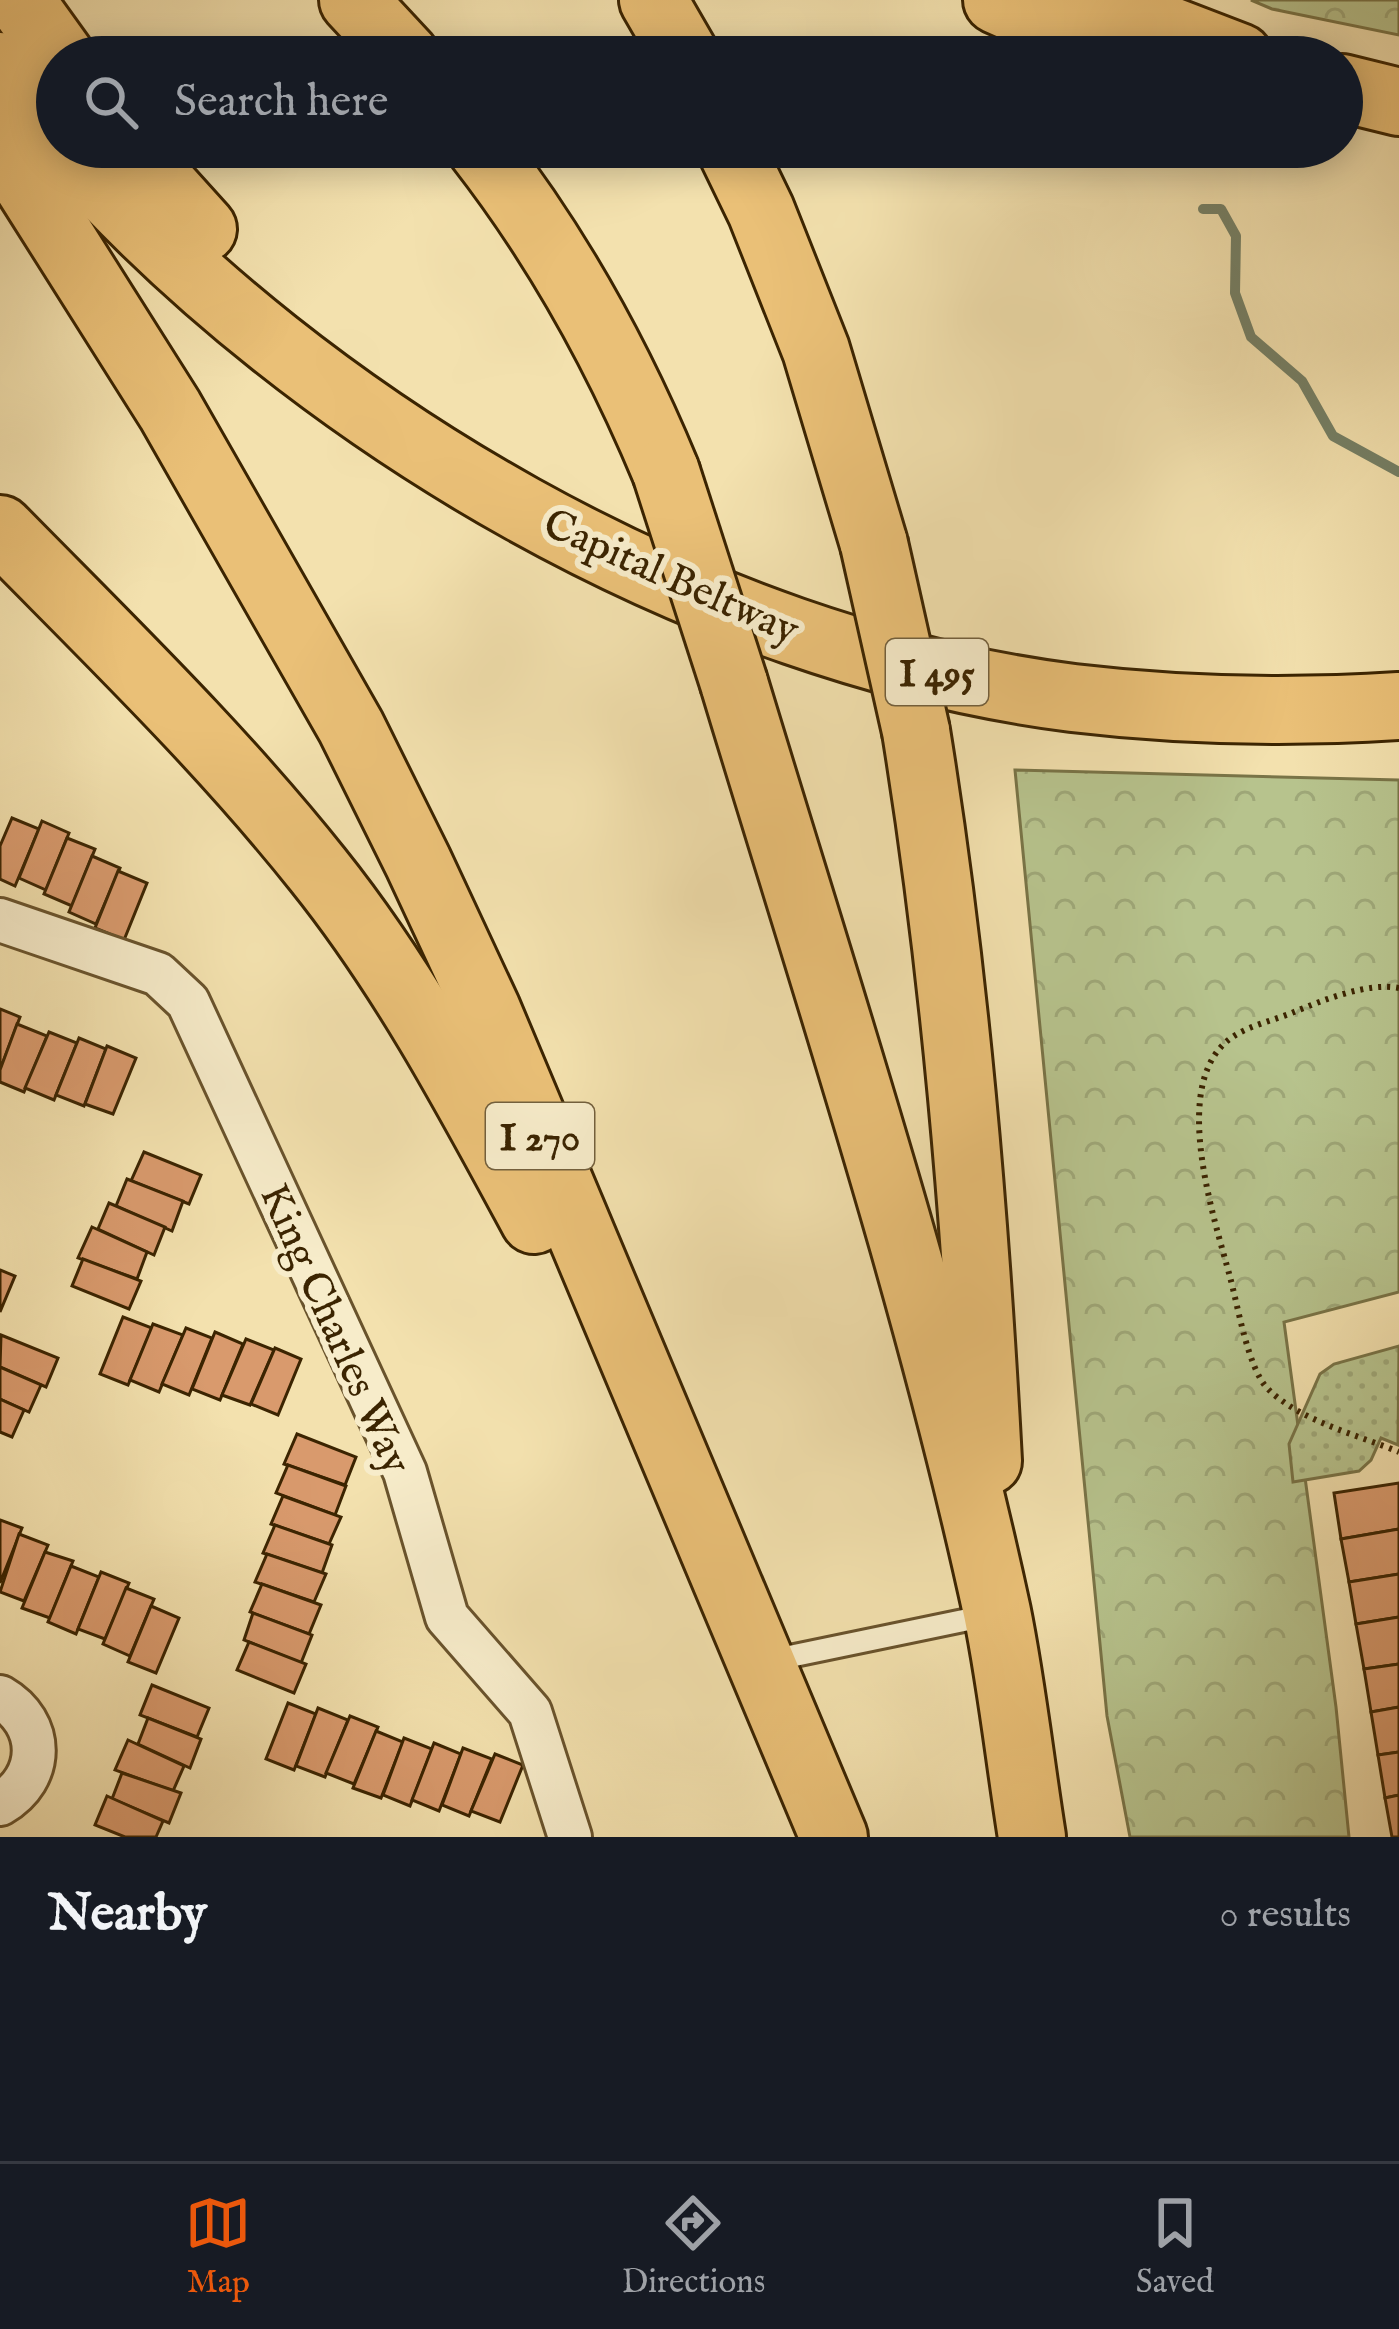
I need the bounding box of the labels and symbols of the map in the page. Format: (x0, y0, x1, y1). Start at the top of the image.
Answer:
street label: Capital Beltway (535, 498, 807, 658)
road number: I 495 (886, 639, 988, 705)
road number: I 270 (486, 1103, 594, 1169)
street label: King Charles Way (246, 1176, 422, 1483)

